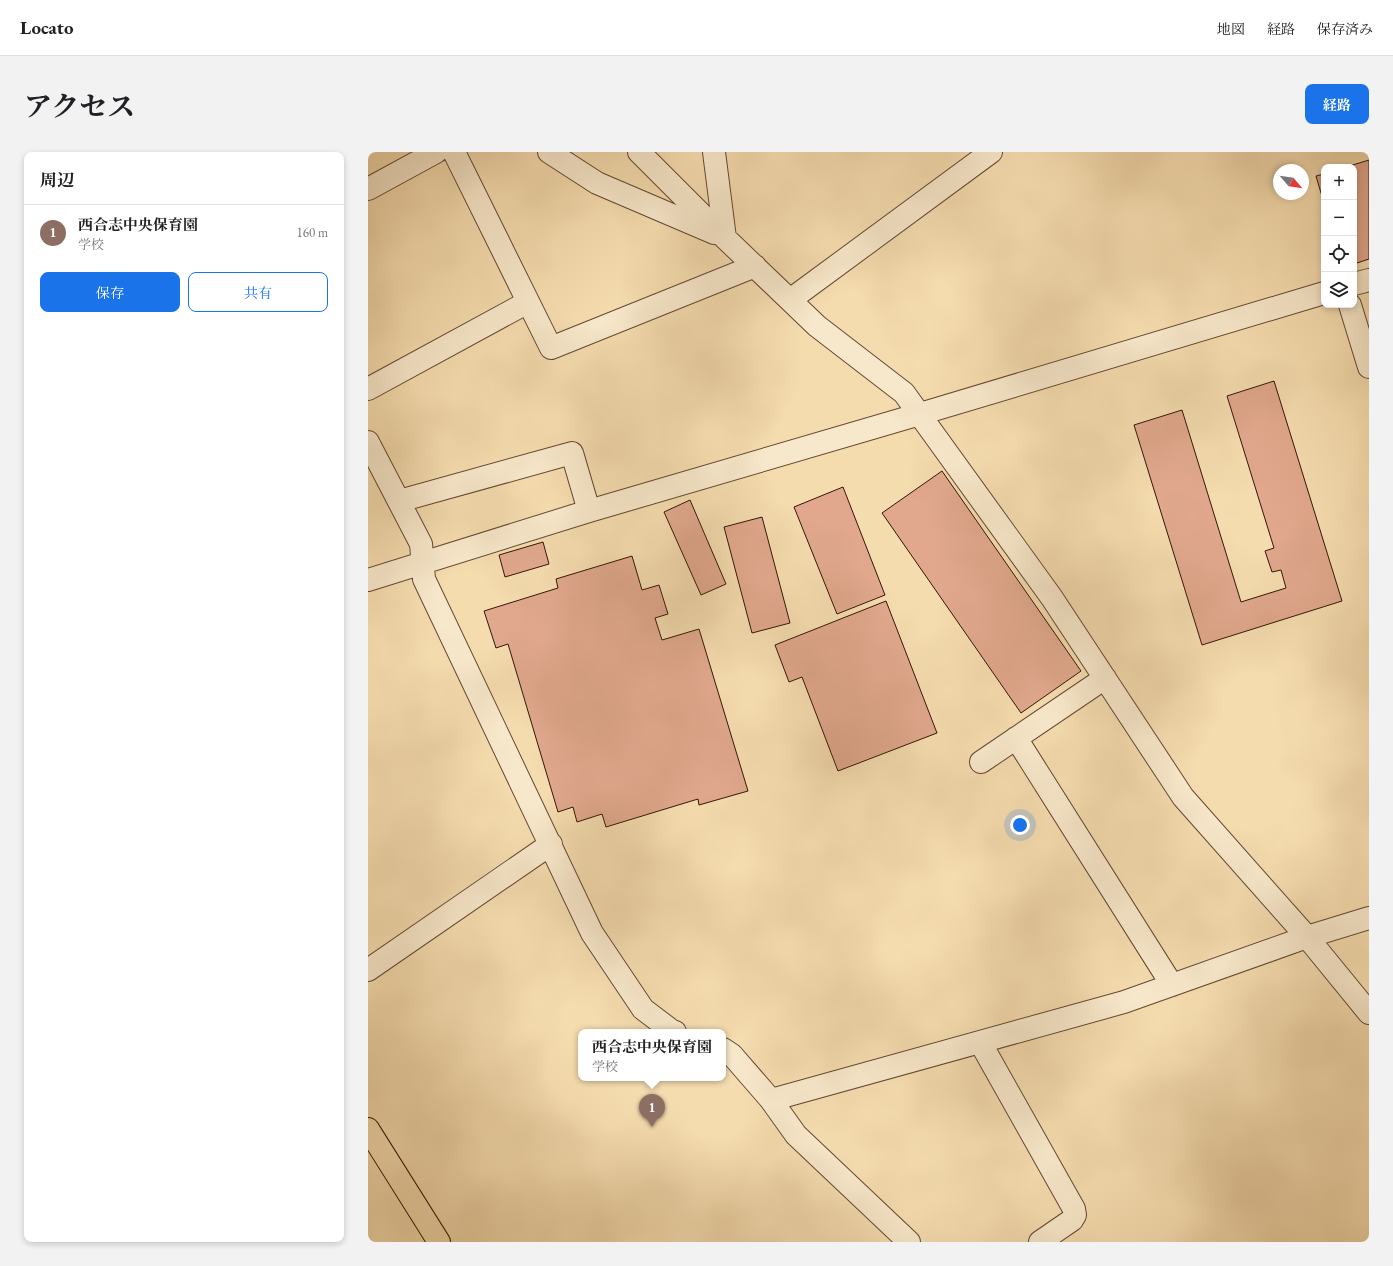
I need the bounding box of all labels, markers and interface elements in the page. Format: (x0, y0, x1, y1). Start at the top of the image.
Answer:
text: Locato (20, 15, 74, 40)
text: 地図 (1217, 20, 1245, 38)
text: 経路 (1267, 20, 1295, 38)
text: 保存済み (1317, 20, 1373, 38)
button: 経路 (1305, 84, 1369, 124)
text: アクセス (24, 88, 135, 124)
north arrow (1273, 164, 1309, 200)
map controls (1321, 164, 1357, 308)
button: + (1321, 164, 1357, 200)
text: 周辺 (40, 169, 74, 191)
button: − (1321, 200, 1357, 236)
text: 西合志中央保育園 (78, 215, 198, 234)
text: 1 (50, 224, 56, 241)
text: 160 m (297, 224, 328, 241)
text: 学校 (78, 236, 104, 253)
button: locate (1321, 236, 1357, 272)
button: 保存 (40, 272, 180, 312)
button: 共有 (188, 272, 328, 312)
button: layers (1321, 272, 1357, 308)
your location (1010, 815, 1030, 835)
popup (578, 1029, 726, 1081)
text: 西合志中央保育園 (592, 1037, 712, 1056)
text: 学校 (592, 1058, 618, 1075)
pin: 1 (639, 1094, 665, 1127)

